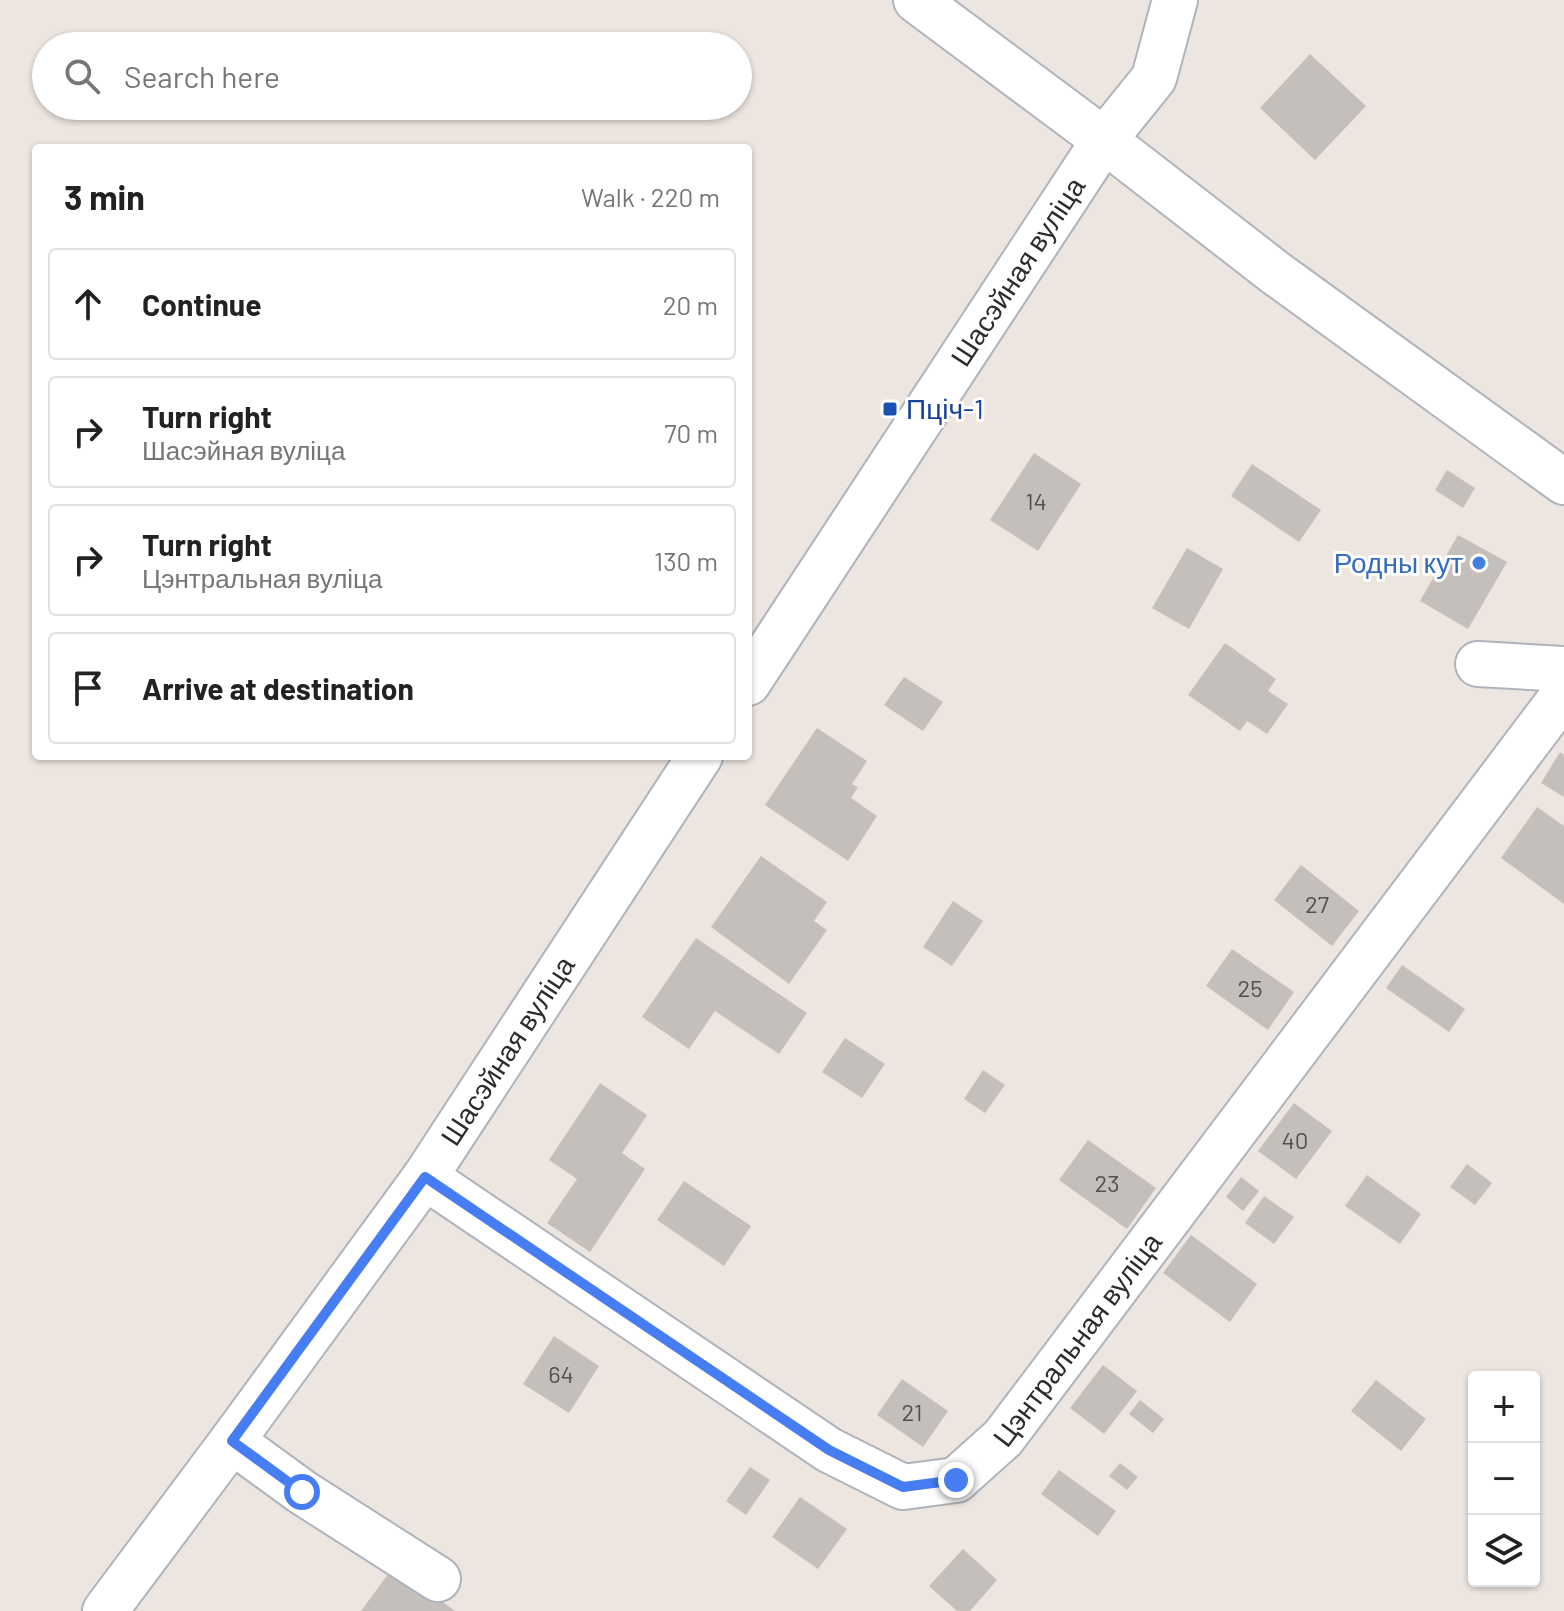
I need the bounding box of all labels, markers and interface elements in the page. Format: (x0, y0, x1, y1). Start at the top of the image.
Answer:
search box (32, 32, 752, 120)
icon: search (60, 54, 104, 98)
text: Search here (124, 58, 280, 94)
street label: Шасэйная вуліца (943, 170, 1091, 372)
text: 3 min (64, 176, 145, 217)
text: Walk · 220 m (581, 181, 720, 212)
icon: ahead (66, 282, 110, 326)
text: Continue (142, 286, 262, 322)
text: 20 m (663, 289, 718, 320)
place label: Пціч-1 (906, 391, 984, 425)
text: Turn right (142, 398, 272, 434)
marker: Пціч-1 (881, 400, 899, 418)
icon: right (66, 410, 110, 454)
text: 70 m (664, 417, 718, 448)
text: Шасэйная вуліца (142, 434, 345, 465)
house number: 14 (1025, 486, 1047, 515)
text: Turn right (142, 526, 272, 562)
icon: right (66, 538, 110, 582)
text: 130 m (654, 545, 718, 576)
place label: Родны кут (1334, 545, 1463, 579)
marker: Родны кут (1470, 554, 1488, 572)
text: Цэнтральная вуліца (142, 562, 382, 593)
icon: arrive (66, 666, 110, 710)
text: Arrive at destination (142, 670, 414, 706)
house number: 27 (1305, 889, 1329, 918)
street label: Шасэйная вуліца (432, 949, 581, 1151)
house number: 25 (1237, 973, 1263, 1002)
house number: 40 (1282, 1125, 1308, 1154)
house number: 23 (1094, 1168, 1120, 1197)
street label: Цэнтральная вуліца (985, 1225, 1168, 1453)
house number: 64 (548, 1359, 574, 1388)
map controls (1468, 1371, 1540, 1587)
button: + (1468, 1371, 1540, 1443)
house number: 21 (902, 1397, 922, 1426)
button: − (1468, 1443, 1540, 1515)
route end (938, 1462, 974, 1498)
route start (284, 1474, 320, 1510)
button: layers (1468, 1515, 1540, 1587)

